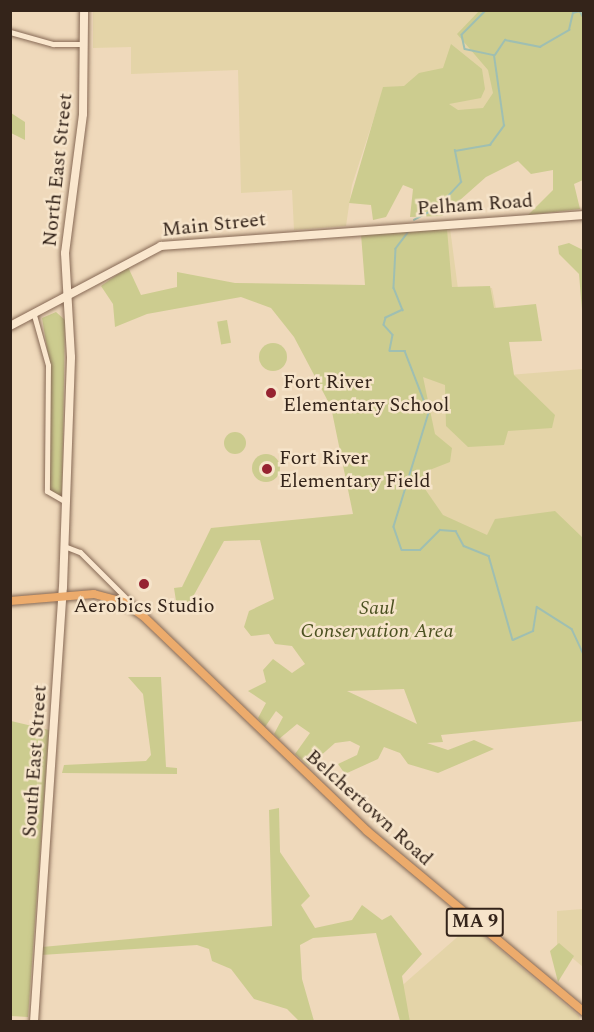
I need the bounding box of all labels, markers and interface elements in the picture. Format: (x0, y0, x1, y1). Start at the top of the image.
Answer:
street label: North East Street (38, 92, 78, 248)
street label: Pelham Road (416, 189, 534, 221)
street label: Main Street (161, 208, 267, 242)
place label: Fort River Elementary School (283, 370, 449, 417)
marker: Fort River Elementary School (264, 386, 278, 400)
place label: Fort River Elementary Field (279, 446, 431, 493)
marker: Fort River Elementary Field (260, 462, 274, 476)
marker: Aerobics Studio (137, 577, 151, 591)
place label: Aerobics Studio (74, 594, 214, 618)
park label: Saul Conservation Area (300, 596, 454, 643)
street label: South East Street (18, 684, 52, 838)
street label: Belchertown Road (301, 745, 437, 871)
road number: MA 9 (445, 907, 505, 937)

